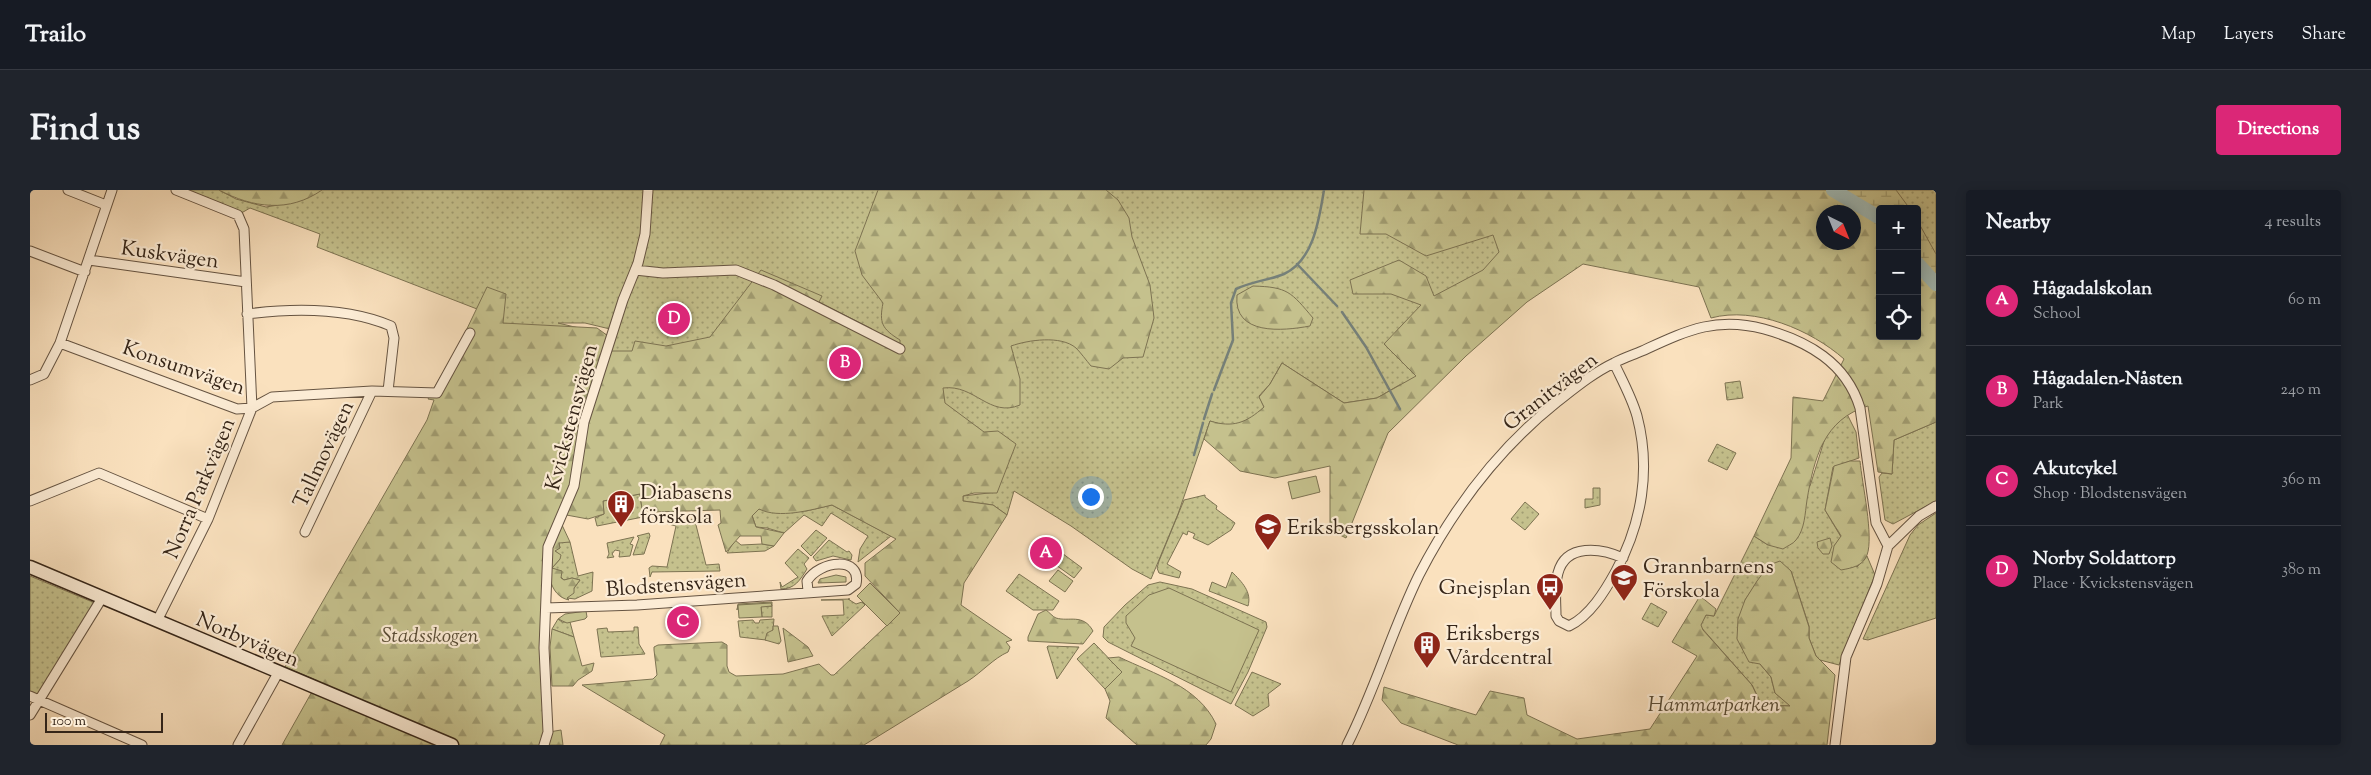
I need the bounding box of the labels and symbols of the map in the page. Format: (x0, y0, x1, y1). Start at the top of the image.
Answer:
north arrow (1816, 205, 1861, 250)
street label: Kuskvägen (119, 234, 221, 278)
pin: D (658, 300, 690, 338)
street label: Konsumvägen (118, 334, 249, 404)
street label: Kvickstensvägen (539, 341, 607, 494)
pin: B (829, 344, 861, 382)
street label: Granitvägen (1498, 346, 1605, 439)
street label: Tallmovägen (287, 396, 363, 513)
street label: Norra Parkvägen (158, 414, 244, 564)
place label: Diabasens förskola (640, 479, 732, 533)
your location (1078, 484, 1104, 510)
building icon: Diabasens förskola (606, 489, 636, 528)
school or university icon: Eriksbergsskolan (1253, 512, 1283, 551)
place label: Eriksbergsskolan (1287, 514, 1439, 544)
pin: A (1030, 534, 1062, 572)
place label: Grannbarnens Förskola (1643, 553, 1774, 607)
school or university icon: Grannbarnens Förskola (1609, 563, 1639, 602)
street label: Blodstensvägen (605, 566, 747, 606)
bus stop icon: Gnejsplan (1535, 572, 1565, 611)
place label: Gnejsplan (1438, 574, 1531, 604)
pin: C (667, 603, 699, 641)
street label: Norbyvägen (191, 606, 304, 676)
place label: Eriksbergs Vårdcentral (1446, 620, 1553, 674)
park label: Stadsskogen (381, 622, 479, 652)
building icon: Eriksbergs Vårdcentral (1412, 630, 1442, 669)
park label: Hammarparken (1648, 691, 1780, 721)
scale bar (45, 710, 162, 733)

